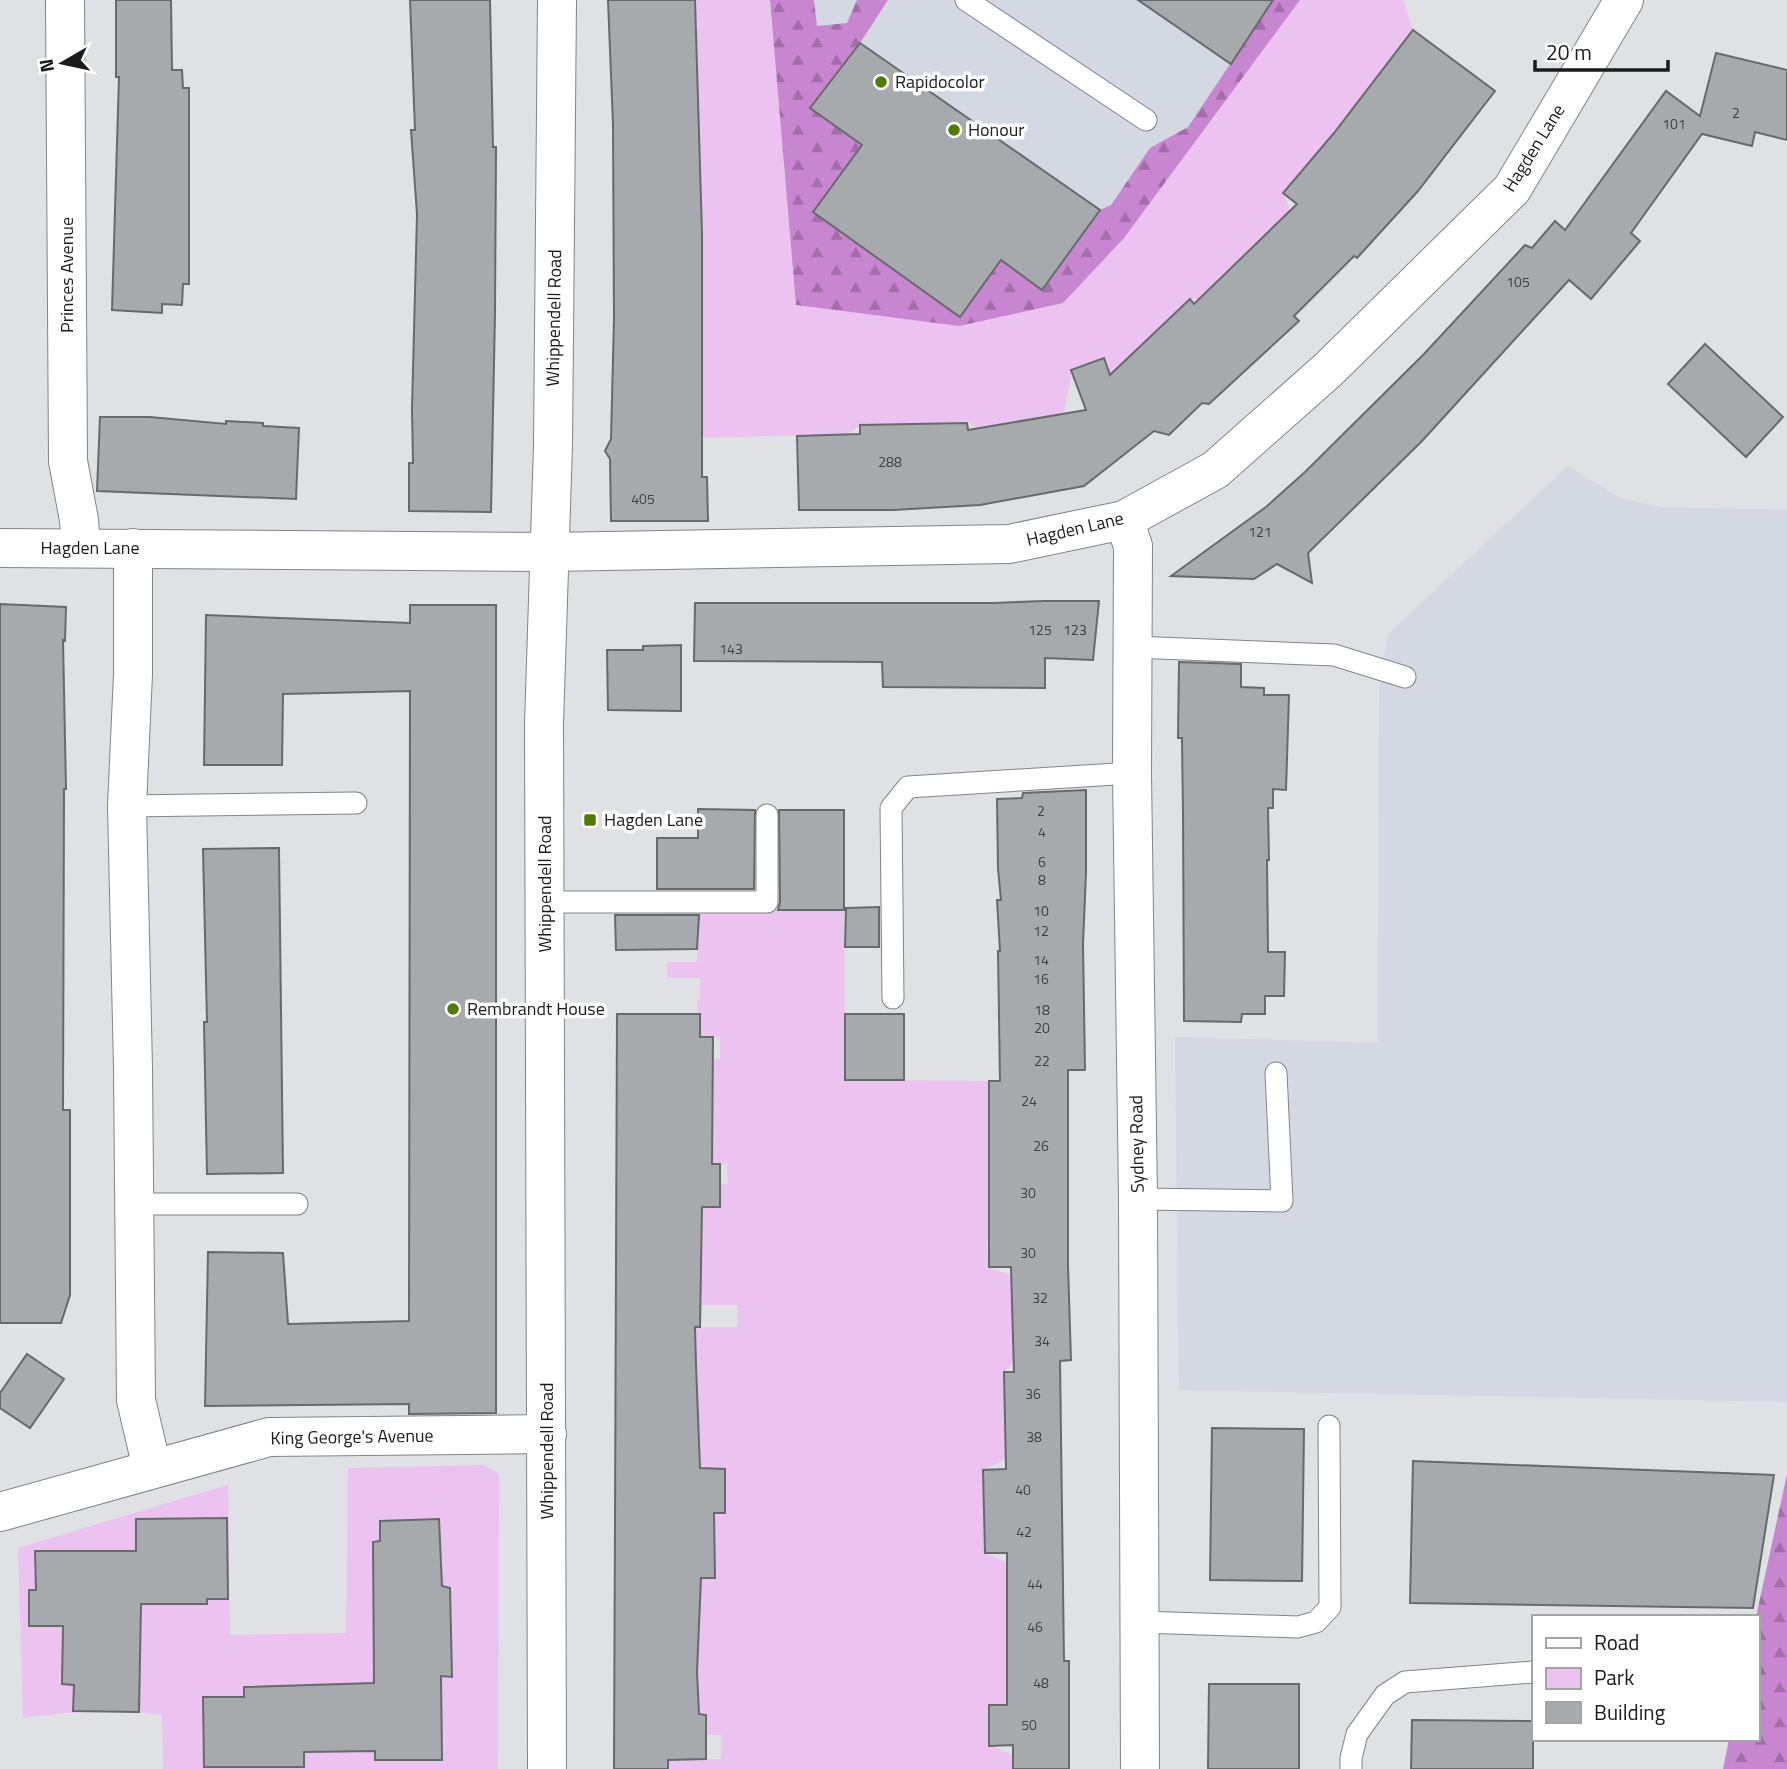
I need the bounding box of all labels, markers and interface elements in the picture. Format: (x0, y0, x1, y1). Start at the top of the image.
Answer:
north arrow (28, 28, 98, 98)
scale bar (1535, 28, 1668, 72)
text: 20 m (1546, 36, 1592, 68)
text: N (30, 57, 61, 75)
place label: Rapidocolor (895, 68, 985, 95)
marker: Rapidocolor (873, 74, 889, 90)
street label: Hagden Lane (1496, 99, 1571, 197)
house number: 2 (1732, 102, 1740, 123)
house number: 101 (1662, 113, 1686, 134)
place label: Honour (968, 116, 1025, 143)
marker: Honour (946, 122, 962, 138)
street label: Princes Avenue (53, 217, 80, 333)
street label: Whippendell Road (539, 249, 568, 387)
house number: 105 (1506, 271, 1530, 292)
house number: 288 (878, 451, 902, 472)
house number: 405 (631, 488, 655, 509)
street label: Hagden Lane (1024, 504, 1126, 553)
house number: 121 (1248, 521, 1272, 542)
street label: Hagden Lane (40, 534, 140, 561)
house number: 125 (1028, 619, 1052, 640)
house number: 123 (1063, 619, 1087, 640)
house number: 143 (719, 638, 743, 659)
house number: 2 (1037, 800, 1045, 821)
place label: Hagden Lane (604, 806, 703, 833)
marker: Hagden Lane (582, 812, 598, 828)
street label: Whippendell Road (531, 815, 558, 953)
house number: 4 (1038, 821, 1046, 842)
house number: 6 (1038, 851, 1046, 872)
house number: 8 (1038, 869, 1046, 890)
house number: 10 (1033, 900, 1049, 921)
house number: 12 (1033, 920, 1049, 941)
house number: 14 (1033, 949, 1049, 970)
house number: 16 (1033, 968, 1049, 989)
place label: Rembrandt House (467, 995, 605, 1022)
house number: 18 (1034, 999, 1050, 1020)
marker: Rembrandt House (445, 1001, 461, 1017)
house number: 20 (1034, 1017, 1050, 1038)
house number: 22 (1034, 1050, 1050, 1071)
house number: 24 (1021, 1090, 1037, 1111)
street label: Sydney Road (1122, 1095, 1151, 1193)
house number: 26 (1033, 1135, 1049, 1156)
house number: 30 (1020, 1182, 1036, 1203)
house number: 30 (1020, 1242, 1036, 1263)
house number: 32 (1032, 1287, 1048, 1308)
house number: 34 (1034, 1330, 1050, 1351)
street label: Whippendell Road (533, 1382, 560, 1520)
house number: 36 (1025, 1383, 1041, 1404)
street label: King George's Avenue (270, 1422, 434, 1451)
house number: 38 (1026, 1426, 1042, 1447)
house number: 40 (1015, 1479, 1031, 1500)
house number: 42 (1016, 1521, 1032, 1542)
house number: 44 (1027, 1573, 1043, 1594)
legend (1532, 1615, 1759, 1741)
house number: 46 (1027, 1616, 1043, 1637)
text: Road (1594, 1626, 1639, 1658)
text: Park (1594, 1661, 1634, 1693)
house number: 48 (1033, 1672, 1049, 1693)
text: Building (1594, 1696, 1666, 1728)
house number: 50 (1021, 1714, 1037, 1735)

